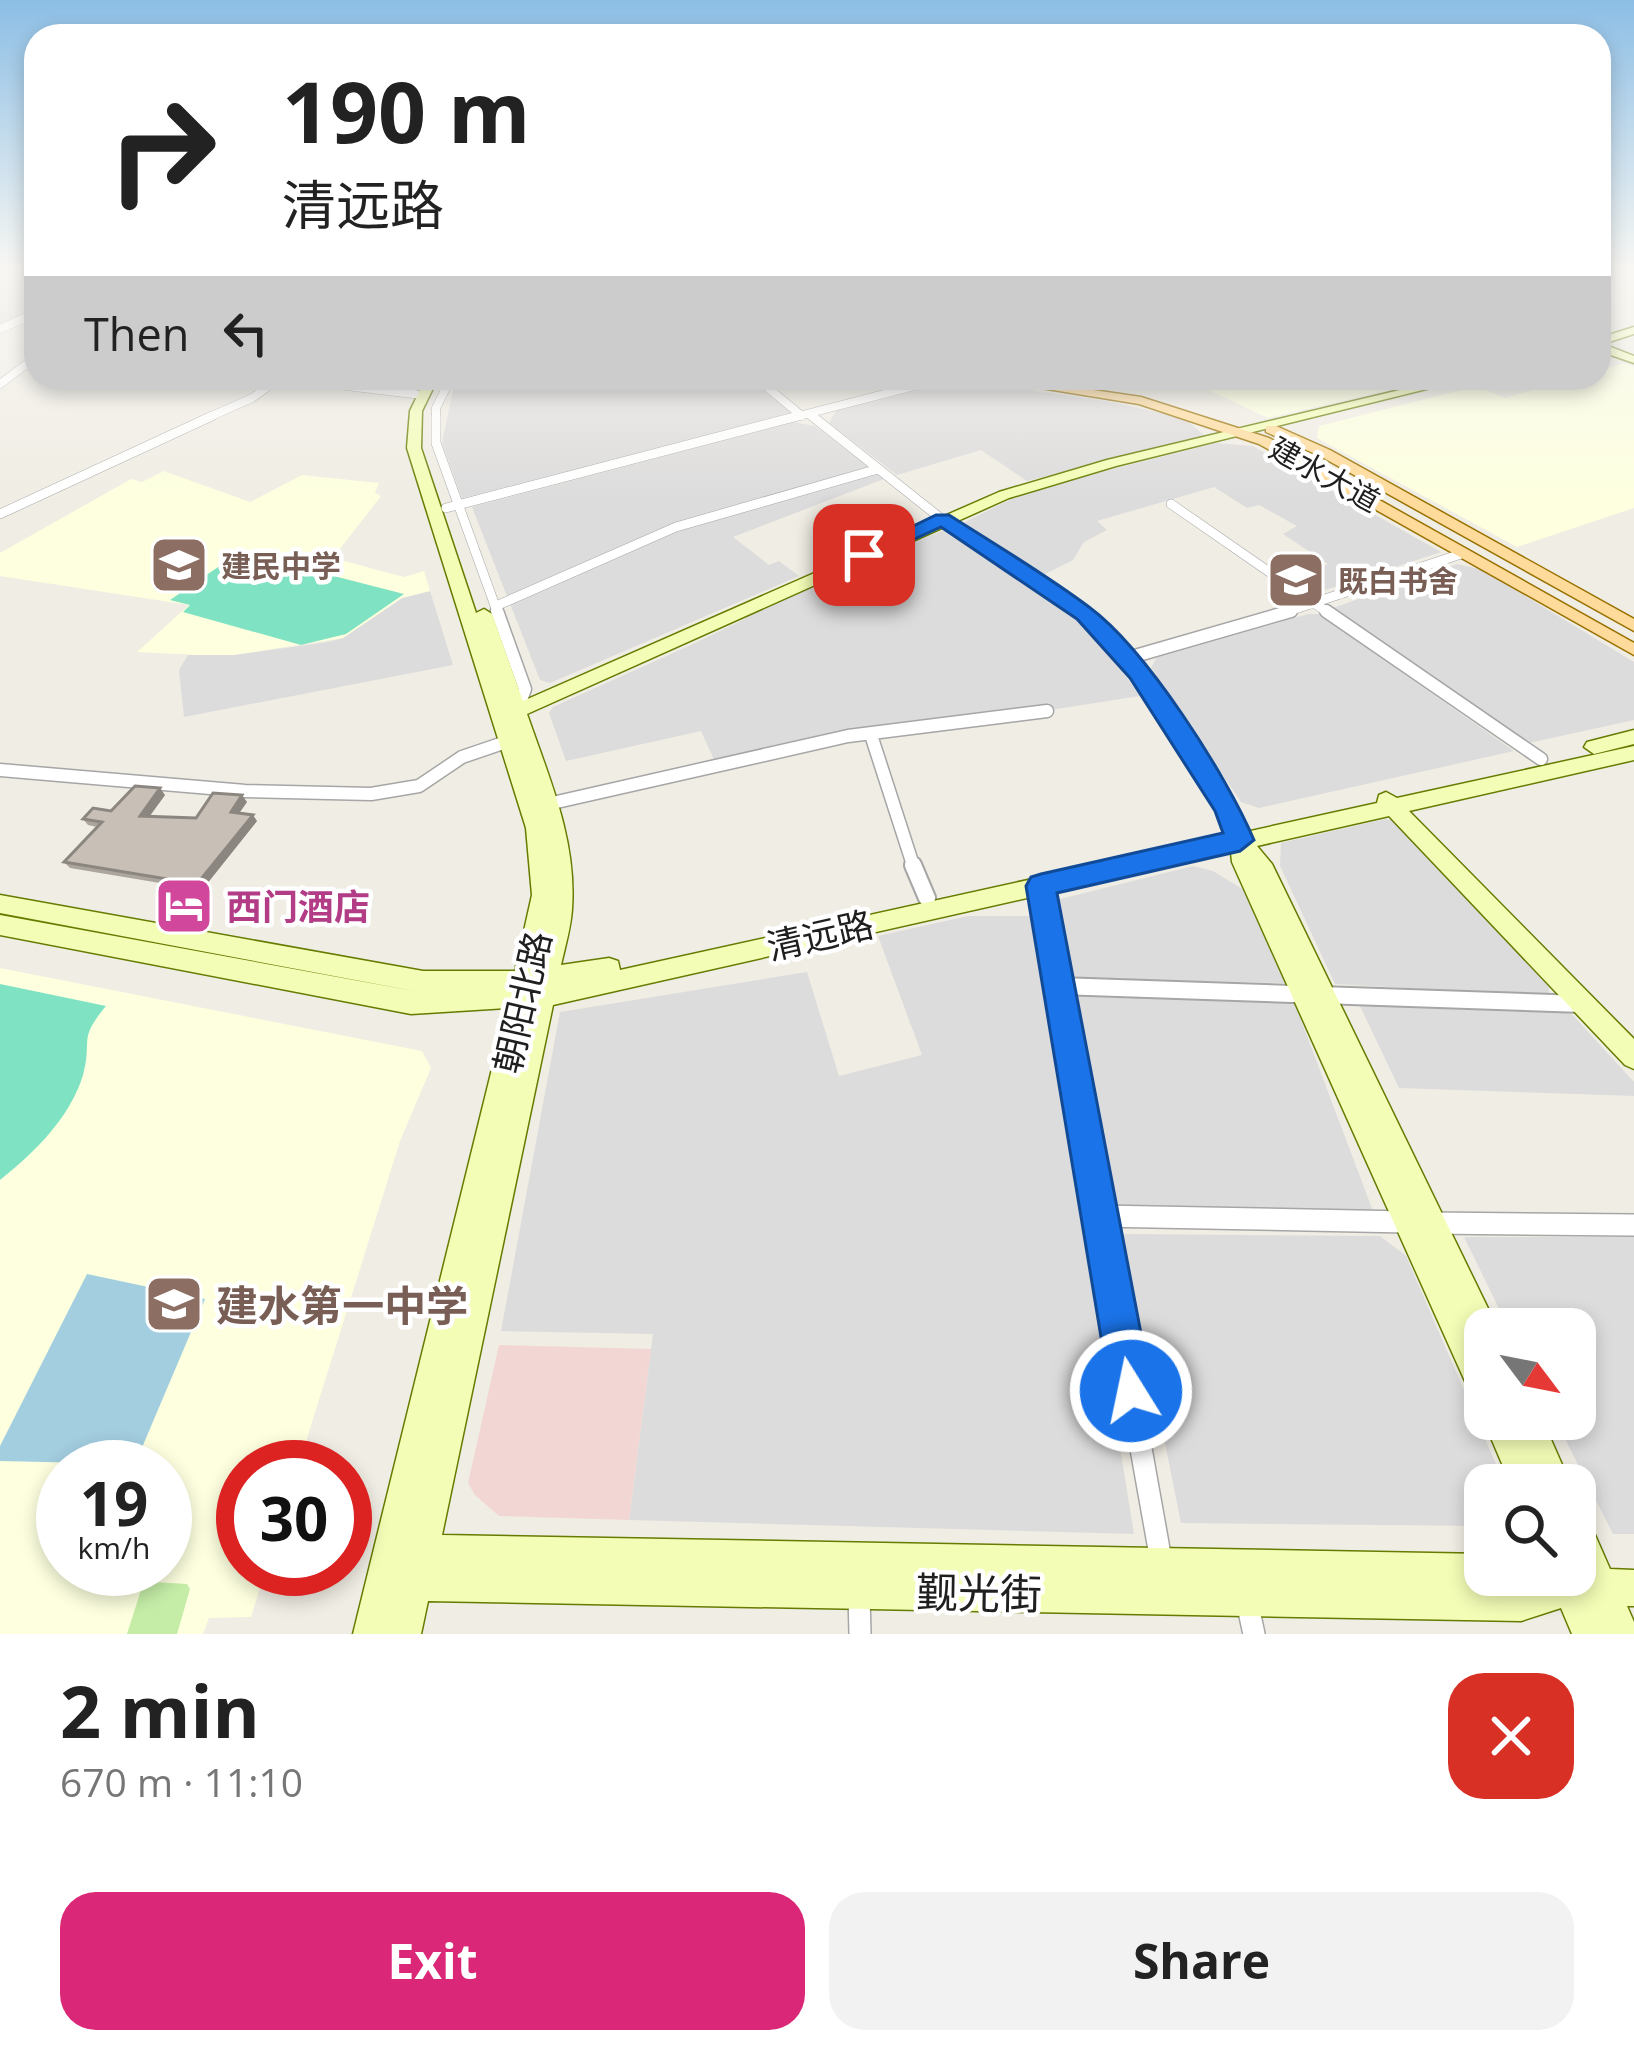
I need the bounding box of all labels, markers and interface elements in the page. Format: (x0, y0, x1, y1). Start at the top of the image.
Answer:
text: 190 m (282, 53, 530, 168)
icon: right (84, 72, 240, 228)
text: 清远路 (282, 167, 444, 241)
icon: left (213, 300, 279, 366)
text: Then (84, 303, 189, 364)
street label: 建水大道 (1263, 427, 1387, 521)
pin (813, 504, 915, 606)
icon: arrive (831, 522, 897, 588)
school or university icon: 建民中学 (148, 534, 210, 596)
place label: 建民中学 (221, 545, 341, 586)
school or university icon: 既白书舍 (1265, 549, 1327, 611)
place label: 既白书舍 (1338, 560, 1458, 601)
hotel icon: 西门酒店 (153, 875, 215, 937)
place label: 西门酒店 (226, 882, 370, 931)
street label: 清远路 (762, 899, 878, 971)
street label: 朝阳北路 (482, 926, 562, 1078)
school or university icon: 建水第一中学 (143, 1273, 205, 1335)
place label: 建水第一中学 (216, 1276, 468, 1333)
north arrow (1464, 1308, 1596, 1440)
map controls (1464, 1308, 1596, 1596)
position arrow (1068, 1328, 1194, 1454)
speed limit sign: 30 (216, 1440, 372, 1596)
text: 19 (80, 1462, 148, 1544)
button: search (1464, 1464, 1596, 1596)
text: km/h (78, 1527, 150, 1568)
street label: 觐光街 (916, 1562, 1042, 1622)
text: 2 min (60, 1661, 260, 1759)
button: close (1448, 1673, 1574, 1799)
text: 670 m · 11:10 (60, 1755, 303, 1808)
button: Exit (60, 1892, 805, 2030)
button: Share (829, 1892, 1574, 2030)

